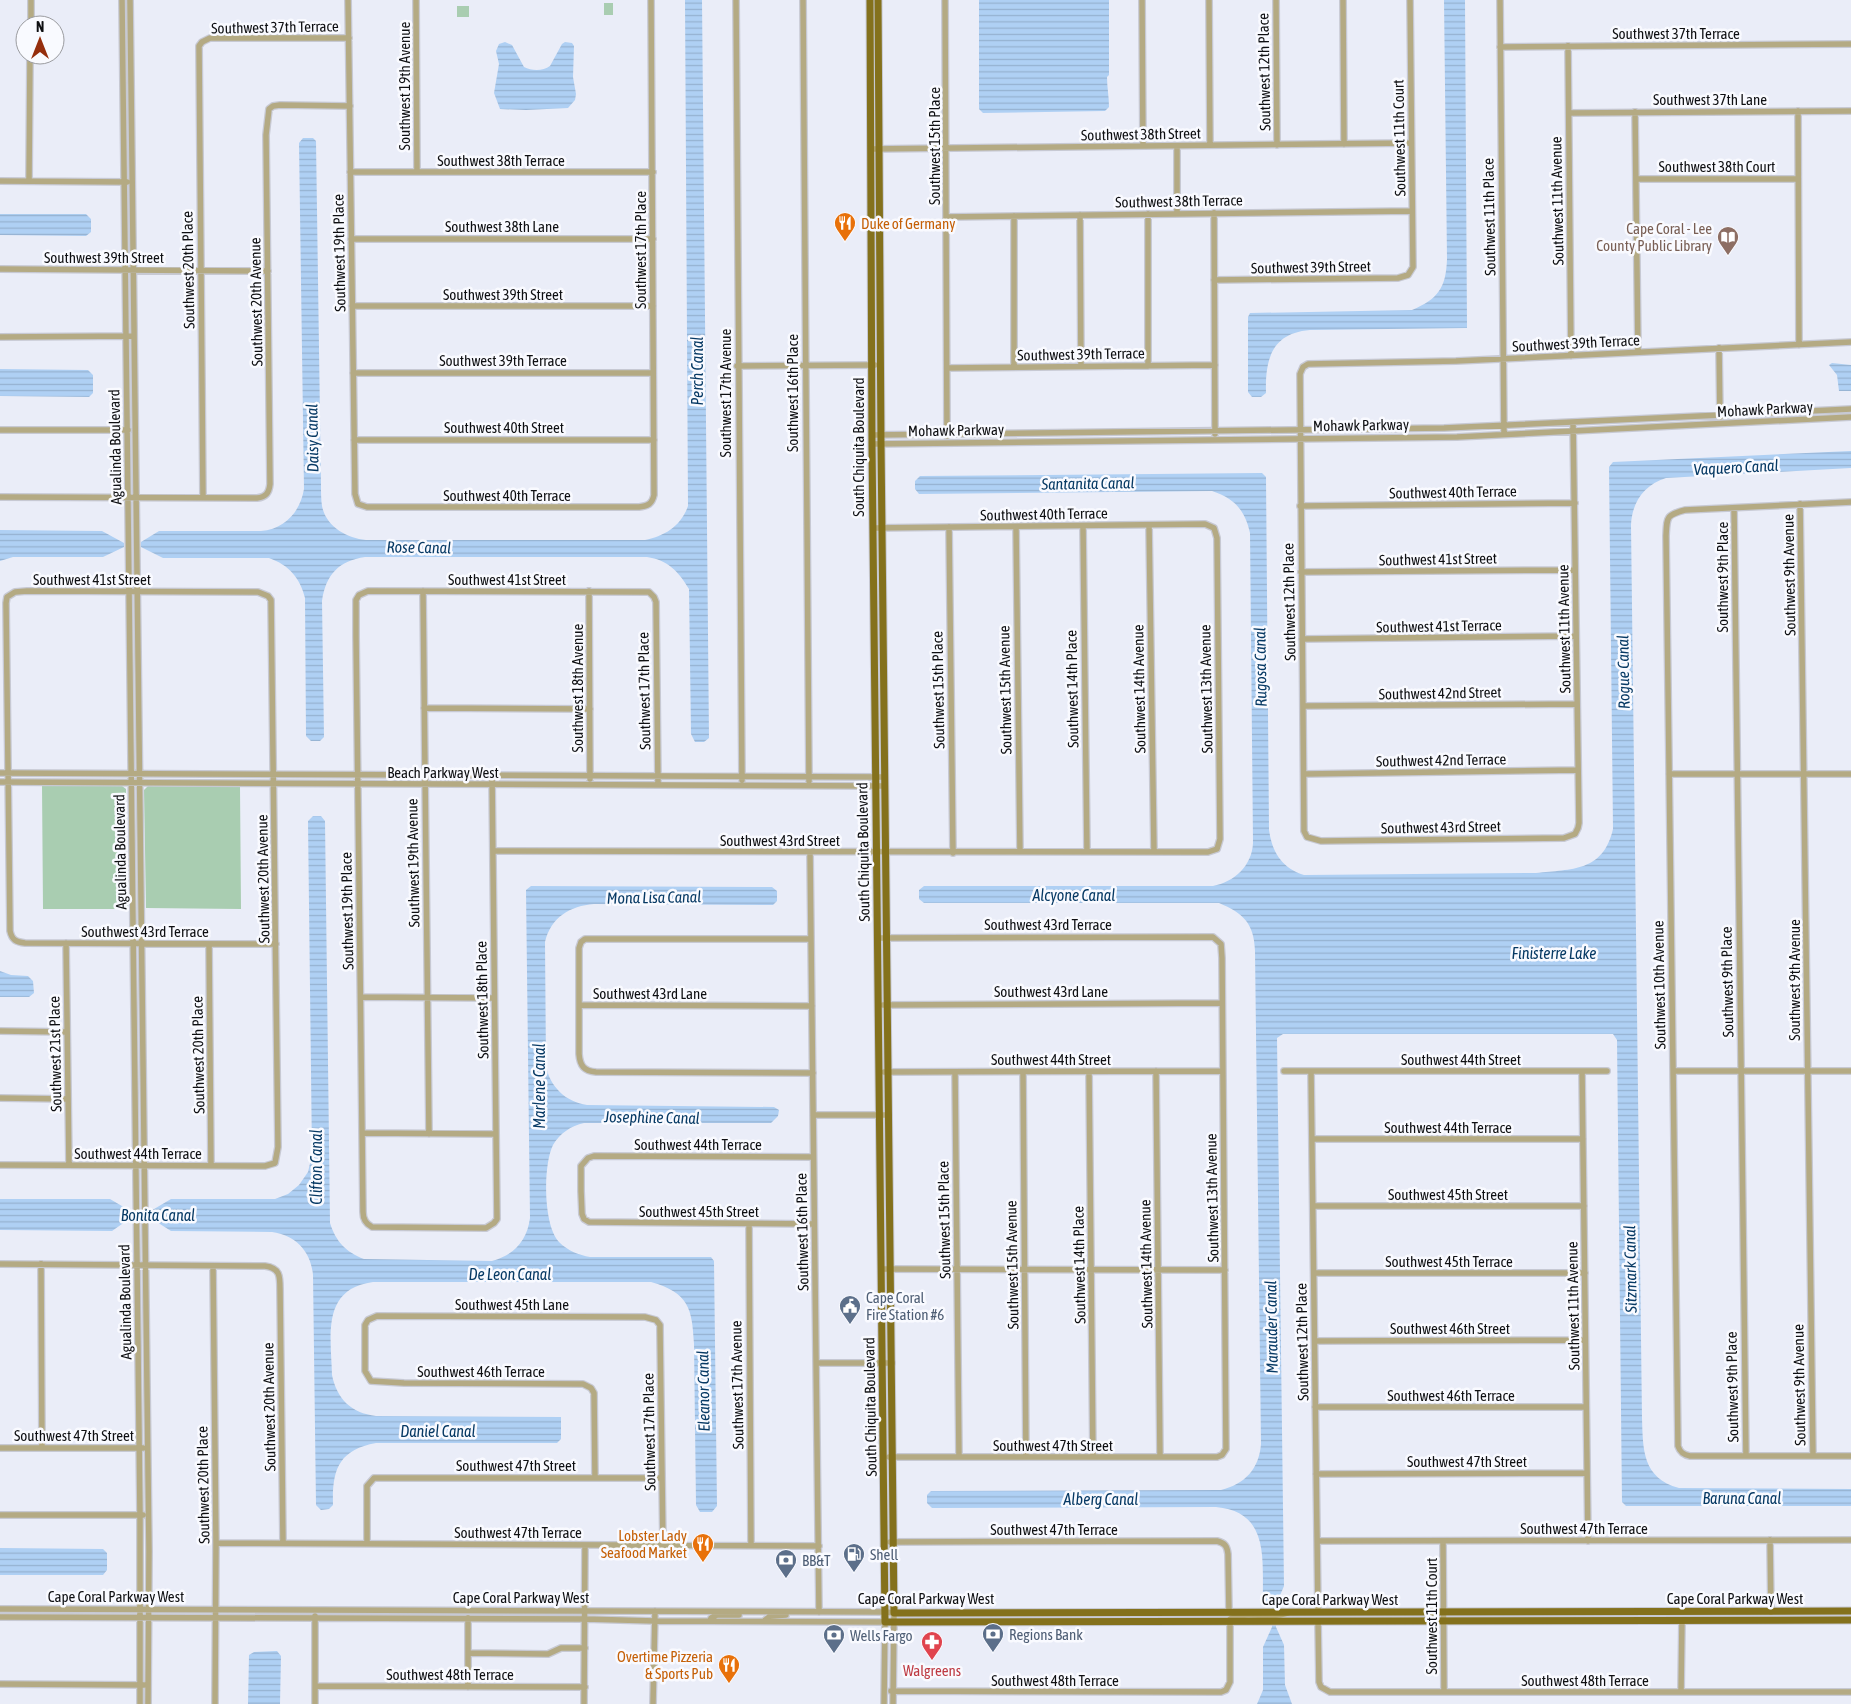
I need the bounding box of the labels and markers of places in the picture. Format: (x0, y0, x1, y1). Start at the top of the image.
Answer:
restaurant icon: Duke of Germany (833, 211, 857, 242)
place label: Duke of Germany (861, 215, 955, 232)
place label: Cape Coral - Lee County Public Library (1596, 220, 1712, 254)
library icon: Cape Coral - Lee County Public Library (1716, 225, 1740, 256)
place label: Cape Coral Fire Station #6 (866, 1289, 944, 1323)
public building icon: Cape Coral Fire Station #6 (838, 1294, 862, 1325)
place label: Lobster Lady Seafood Market (601, 1527, 687, 1561)
restaurant icon: Lobster Lady Seafood Market (691, 1532, 715, 1563)
fuel station icon: Shell (842, 1542, 866, 1573)
place label: Shell (870, 1546, 898, 1563)
bank icon: BB&T (774, 1548, 798, 1579)
place label: BB&T (802, 1552, 831, 1569)
bank icon: Regions Bank (981, 1622, 1005, 1653)
bank icon: Wells Fargo (822, 1623, 846, 1654)
place label: Regions Bank (1009, 1626, 1083, 1643)
place label: Wells Fargo (850, 1627, 912, 1644)
pharmacy icon: Walgreens (920, 1630, 944, 1661)
place label: Overtime Pizzeria & Sports Pub (617, 1648, 713, 1682)
restaurant icon: Overtime Pizzeria & Sports Pub (717, 1653, 741, 1684)
place label: Walgreens (903, 1662, 961, 1679)

